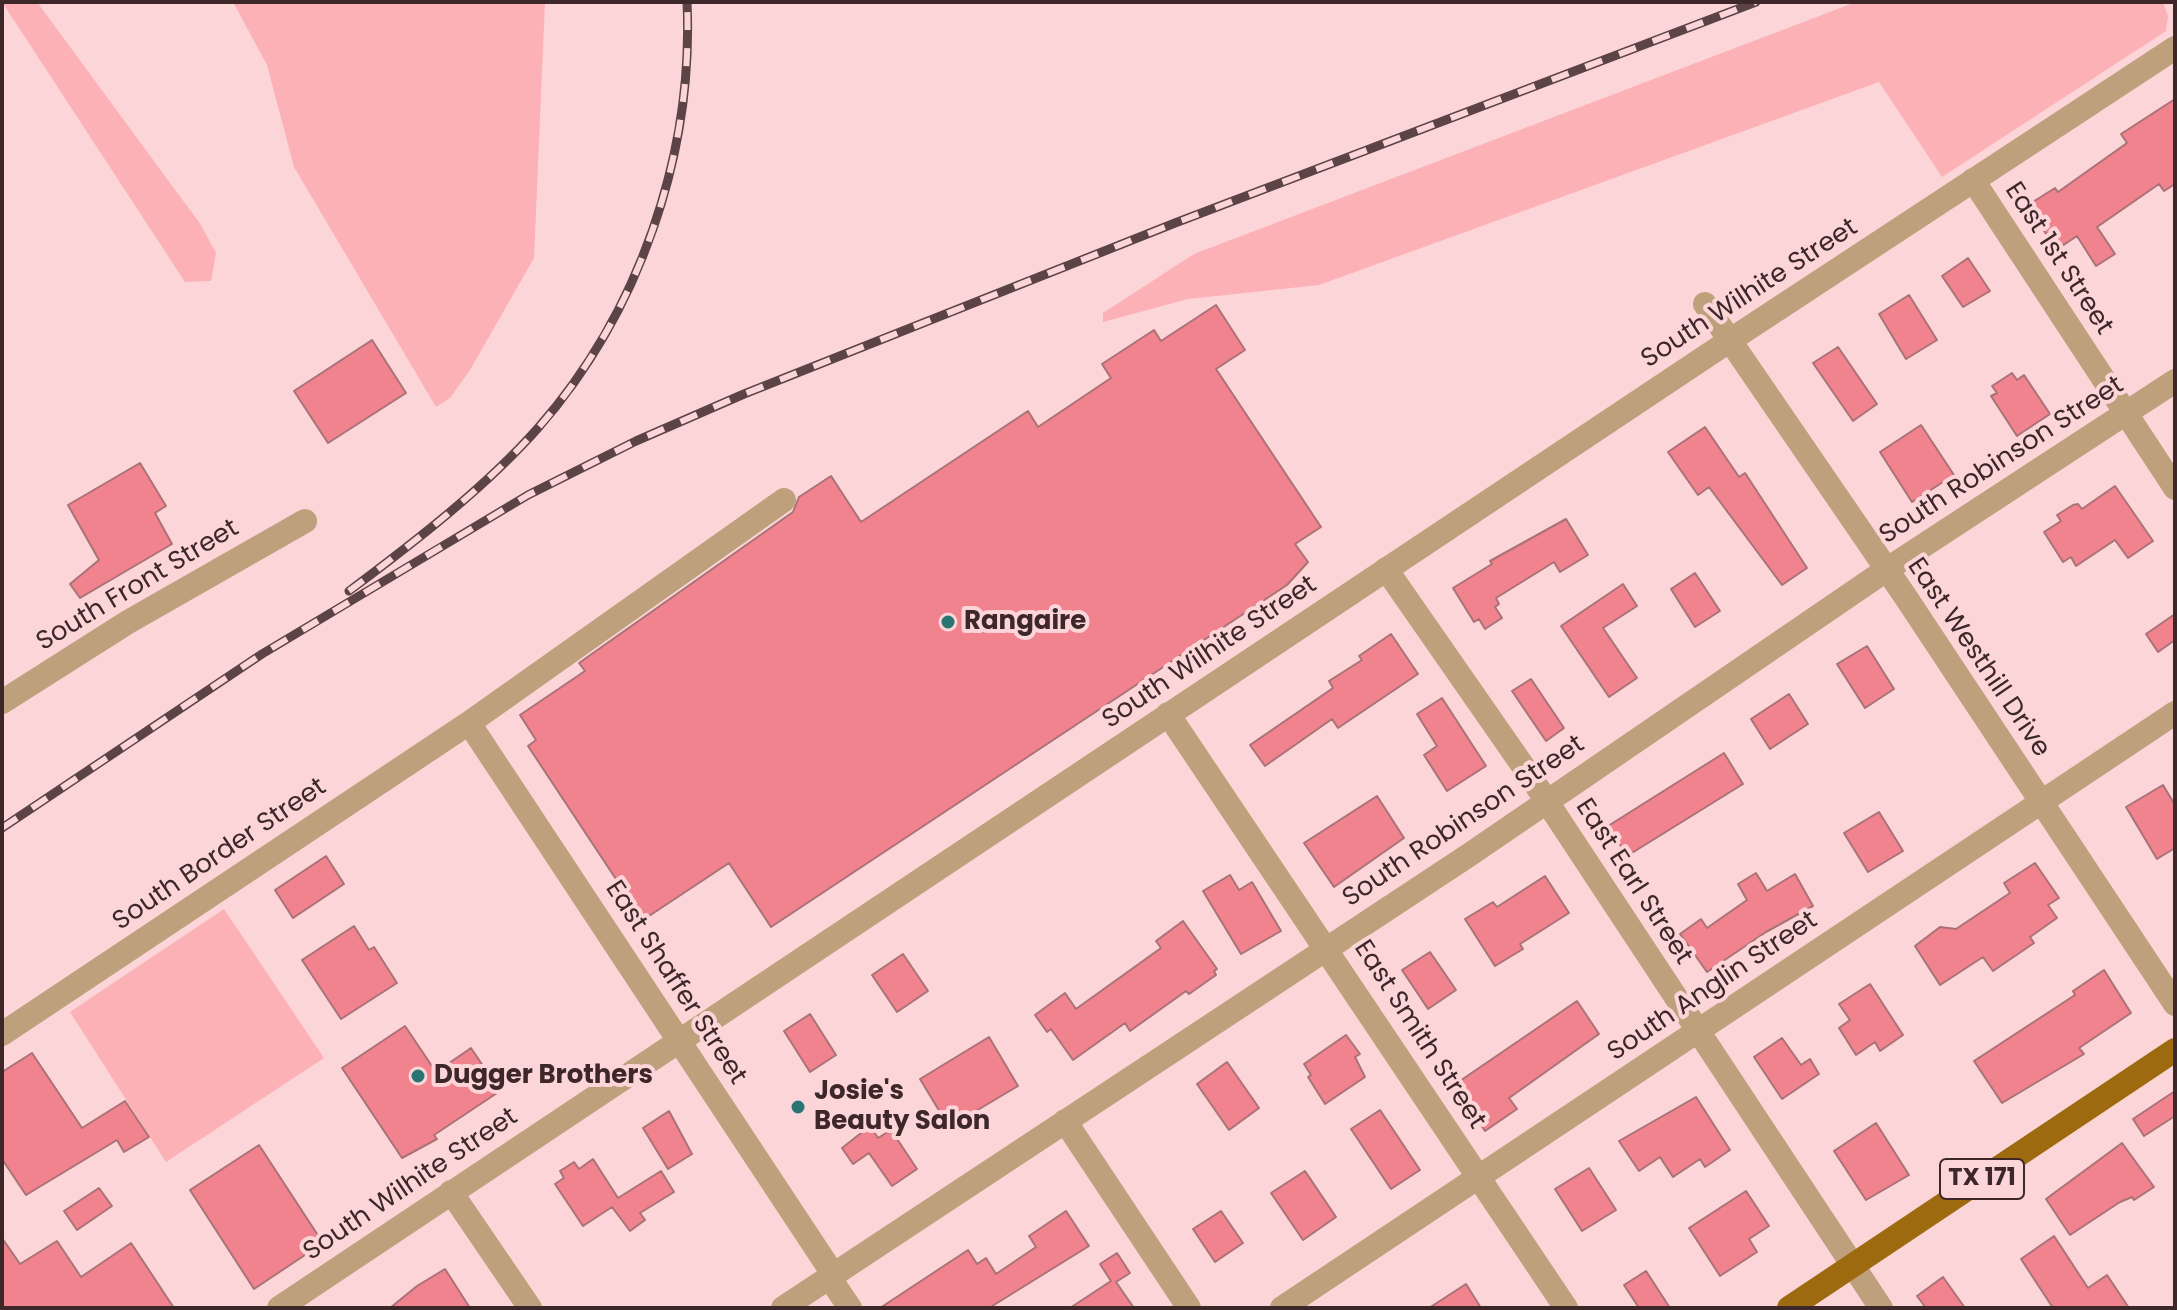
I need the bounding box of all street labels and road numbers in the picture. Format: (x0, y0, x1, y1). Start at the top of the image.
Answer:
street label: East 1st Street (1997, 177, 2119, 341)
street label: South Wilhite Street (1636, 212, 1864, 376)
street label: South Robinson Street (1874, 370, 2130, 552)
street label: South Front Street (31, 513, 245, 659)
street label: East Westhill Drive (1900, 553, 2056, 763)
street label: South Wilhite Street (1097, 570, 1323, 736)
street label: South Robinson Street (1337, 730, 1591, 914)
street label: South Border Street (108, 772, 332, 938)
street label: East Earl Street (1568, 793, 1698, 971)
street label: East Shaffer Street (598, 875, 752, 1091)
street label: South Anglin Street (1602, 905, 1824, 1069)
street label: East Smith Street (1346, 935, 1492, 1135)
street label: South Wilhite Street (298, 1102, 524, 1268)
road number: TX 171 (1940, 1159, 2024, 1199)

